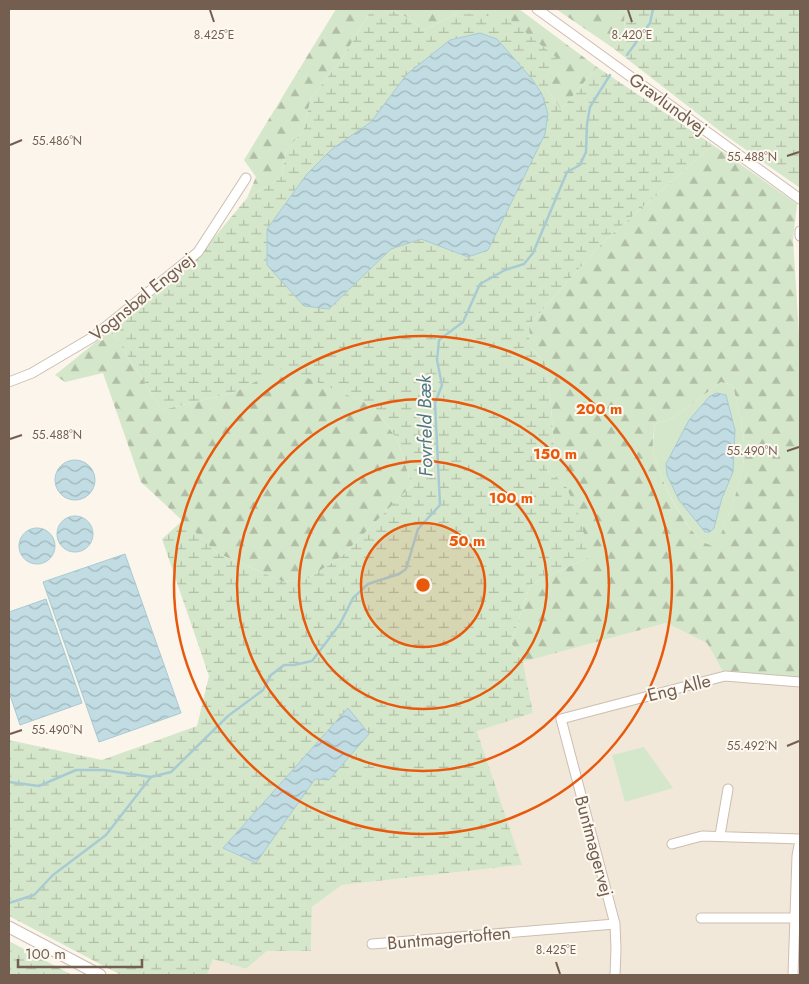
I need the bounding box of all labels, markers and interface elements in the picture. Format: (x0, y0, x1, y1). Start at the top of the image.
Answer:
text: 8.425°E (194, 26, 234, 44)
text: 8.420°E (612, 26, 652, 44)
street label: Gravlundvej (623, 67, 713, 141)
text: 55.486°N (32, 132, 82, 150)
text: 55.488°N (727, 148, 777, 166)
street label: Vognsbøl Engvej (84, 247, 200, 347)
water label: Fovrfeld Bæk (411, 374, 439, 477)
text: 200 m (576, 398, 622, 420)
text: 55.488°N (32, 426, 82, 444)
text: 55.490°N (727, 442, 777, 460)
text: 150 m (533, 443, 577, 465)
text: 100 m (489, 487, 533, 509)
text: 50 m (449, 530, 485, 552)
centre of rings (414, 576, 432, 594)
street label: Eng Alle (645, 668, 713, 708)
text: 55.490°N (32, 721, 82, 739)
text: 55.492°N (727, 737, 777, 755)
street label: Buntmagervej (568, 793, 620, 899)
street label: Buntmagertoften (386, 920, 512, 956)
scale bar (18, 936, 141, 968)
text: 8.425°E (536, 941, 576, 959)
text: 100 m (25, 943, 66, 965)

